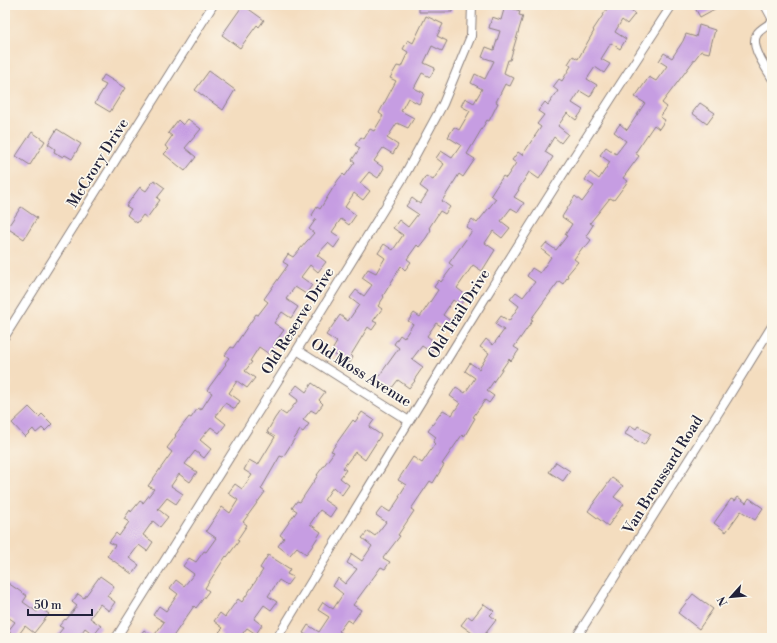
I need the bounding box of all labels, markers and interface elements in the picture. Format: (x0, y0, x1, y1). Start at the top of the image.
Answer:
street label: McCrory Drive (63, 115, 133, 211)
street label: Old Reserve Drive (257, 264, 339, 378)
street label: Old Trail Drive (424, 266, 494, 362)
street label: Old Moss Avenue (307, 334, 415, 412)
street label: Van Broussard Road (618, 412, 707, 539)
north arrow (711, 577, 751, 617)
scale bar (28, 591, 92, 617)
text: N (715, 594, 731, 608)
text: 50 m (34, 598, 62, 613)

